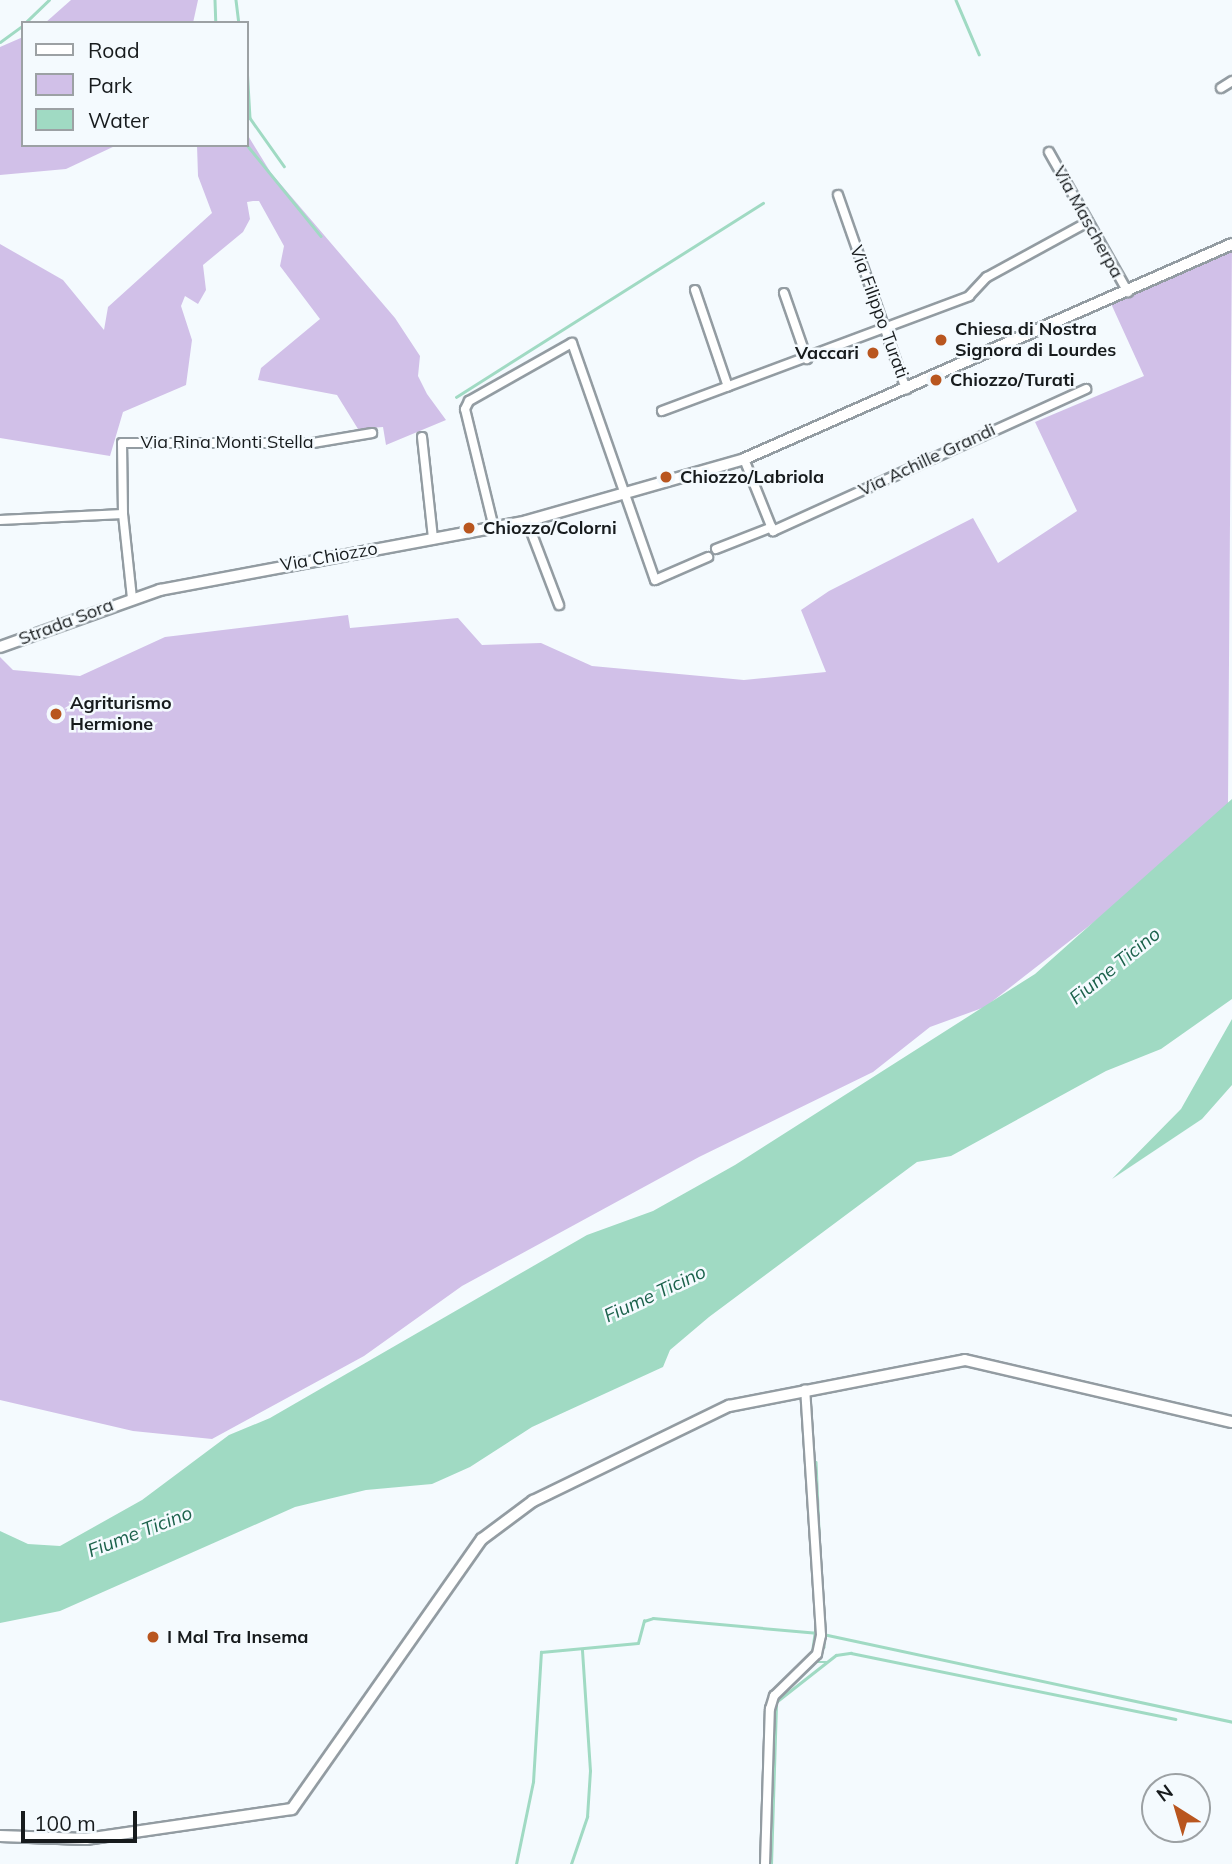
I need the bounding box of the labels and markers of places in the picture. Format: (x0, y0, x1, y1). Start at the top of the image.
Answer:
place label: Chiesa di Nostra Signora di Lourdes (955, 319, 1116, 362)
marker: Chiesa di Nostra Signora di Lourdes (933, 332, 949, 348)
place label: Vaccari (795, 342, 859, 364)
marker: Vaccari (865, 345, 881, 361)
place label: Chiozzo/Turati (950, 369, 1074, 391)
marker: Chiozzo/Turati (928, 372, 944, 388)
place label: Chiozzo/Labriola (680, 466, 824, 488)
marker: Chiozzo/Labriola (658, 469, 674, 485)
place label: Chiozzo/Colorni (483, 517, 617, 539)
marker: Chiozzo/Colorni (461, 520, 477, 536)
place label: Agriturismo Hermione (70, 693, 172, 736)
marker: Agriturismo Hermione (48, 706, 64, 722)
place label: I Mal Tra Insema (167, 1626, 308, 1648)
marker: I Mal Tra Insema (145, 1629, 161, 1645)

